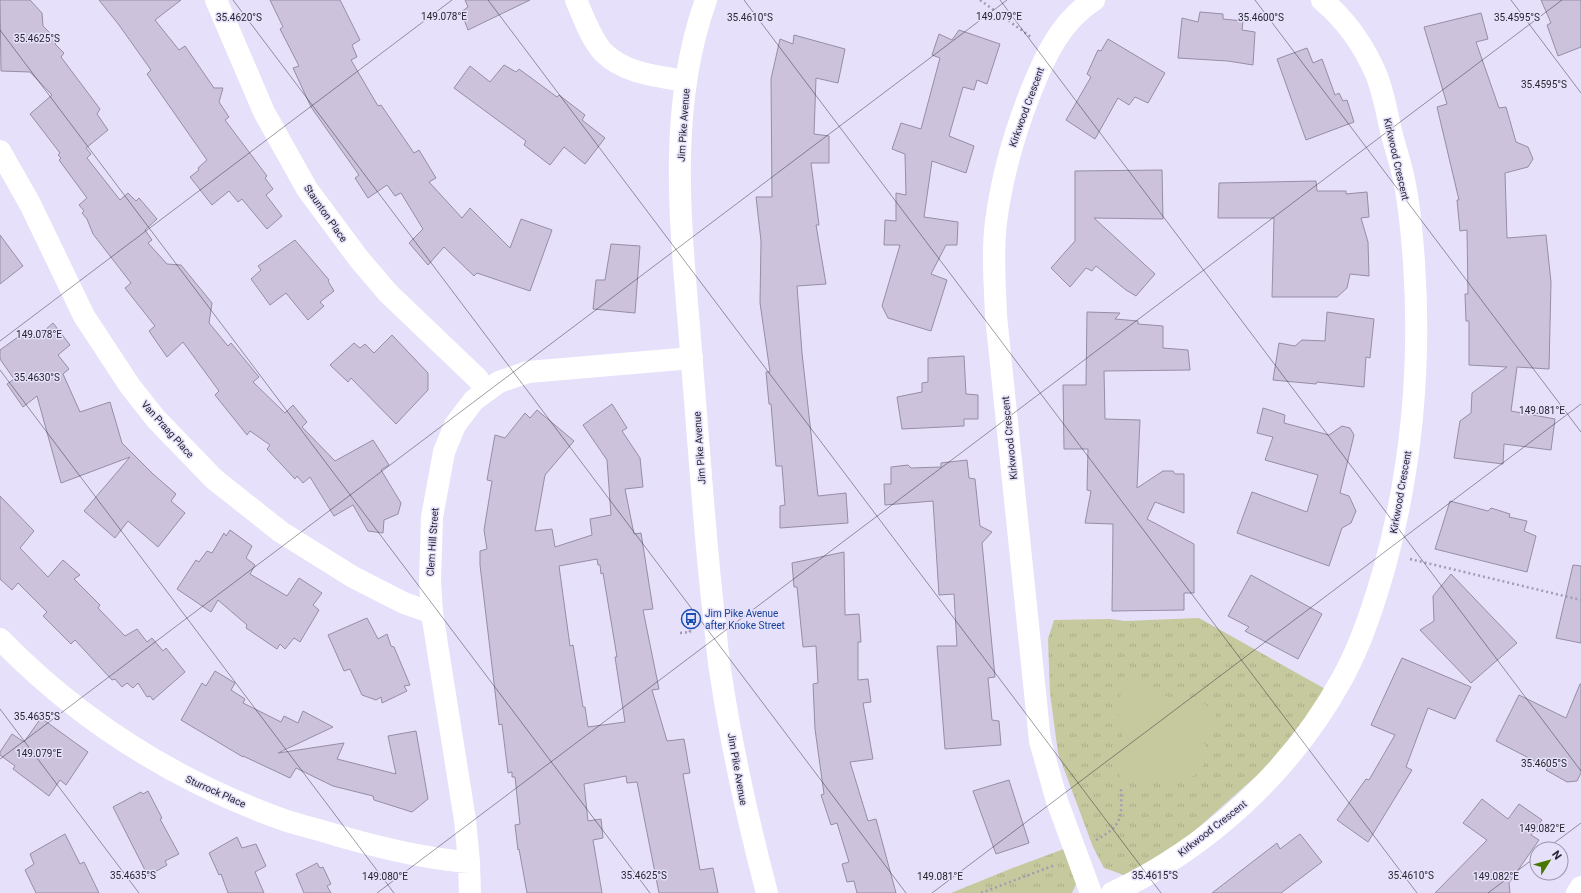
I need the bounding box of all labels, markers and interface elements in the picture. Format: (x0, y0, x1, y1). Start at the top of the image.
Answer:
text: 149.078°E (421, 11, 467, 22)
text: 149.079°E (976, 11, 1022, 22)
text: 35.4620°S (216, 12, 262, 23)
text: 35.4610°S (727, 12, 773, 23)
text: 35.4600°S (1238, 12, 1284, 23)
text: 35.4595°S (1494, 12, 1540, 23)
text: 35.4625°S (14, 33, 60, 44)
street label: Kirkwood Crescent (1007, 66, 1046, 148)
text: 35.4595°S (1521, 79, 1567, 90)
street label: Jim Pike Avenue (675, 88, 692, 162)
street label: Kirkwood Crescent (1382, 117, 1411, 201)
street label: Staunton Place (302, 183, 349, 244)
text: 149.078°E (16, 329, 62, 340)
text: 35.4630°S (14, 372, 60, 383)
street label: Kirkwood Crescent (1000, 396, 1019, 480)
street label: Van Praag Place (139, 399, 196, 460)
text: 149.081°E (1519, 405, 1565, 416)
street label: Jim Pike Avenue (691, 411, 708, 485)
street label: Kirkwood Crescent (1388, 450, 1413, 534)
street label: Clem Hill Street (425, 507, 440, 577)
bus stop icon: Jim Pike Avenue after Knoke Street (680, 608, 702, 630)
place label: Jim Pike Avenue after Knoke Street (705, 608, 785, 631)
text: 35.4635°S (14, 711, 60, 722)
street label: Jim Pike Avenue (726, 732, 749, 806)
text: 149.079°E (16, 748, 62, 759)
text: 35.4605°S (1521, 758, 1567, 769)
street label: Sturrock Place (184, 773, 248, 810)
street label: Kirkwood Crescent (1176, 798, 1249, 859)
text: 149.082°E (1519, 823, 1565, 834)
north arrow (1529, 841, 1569, 881)
text: N (1549, 848, 1564, 862)
text: 35.4635°S (110, 870, 156, 881)
text: 35.4625°S (621, 870, 667, 881)
text: 35.4615°S (1132, 870, 1178, 881)
text: 35.4610°S (1388, 870, 1434, 881)
text: 149.080°E (362, 871, 408, 882)
text: 149.081°E (917, 871, 963, 882)
text: 149.082°E (1473, 871, 1519, 882)

